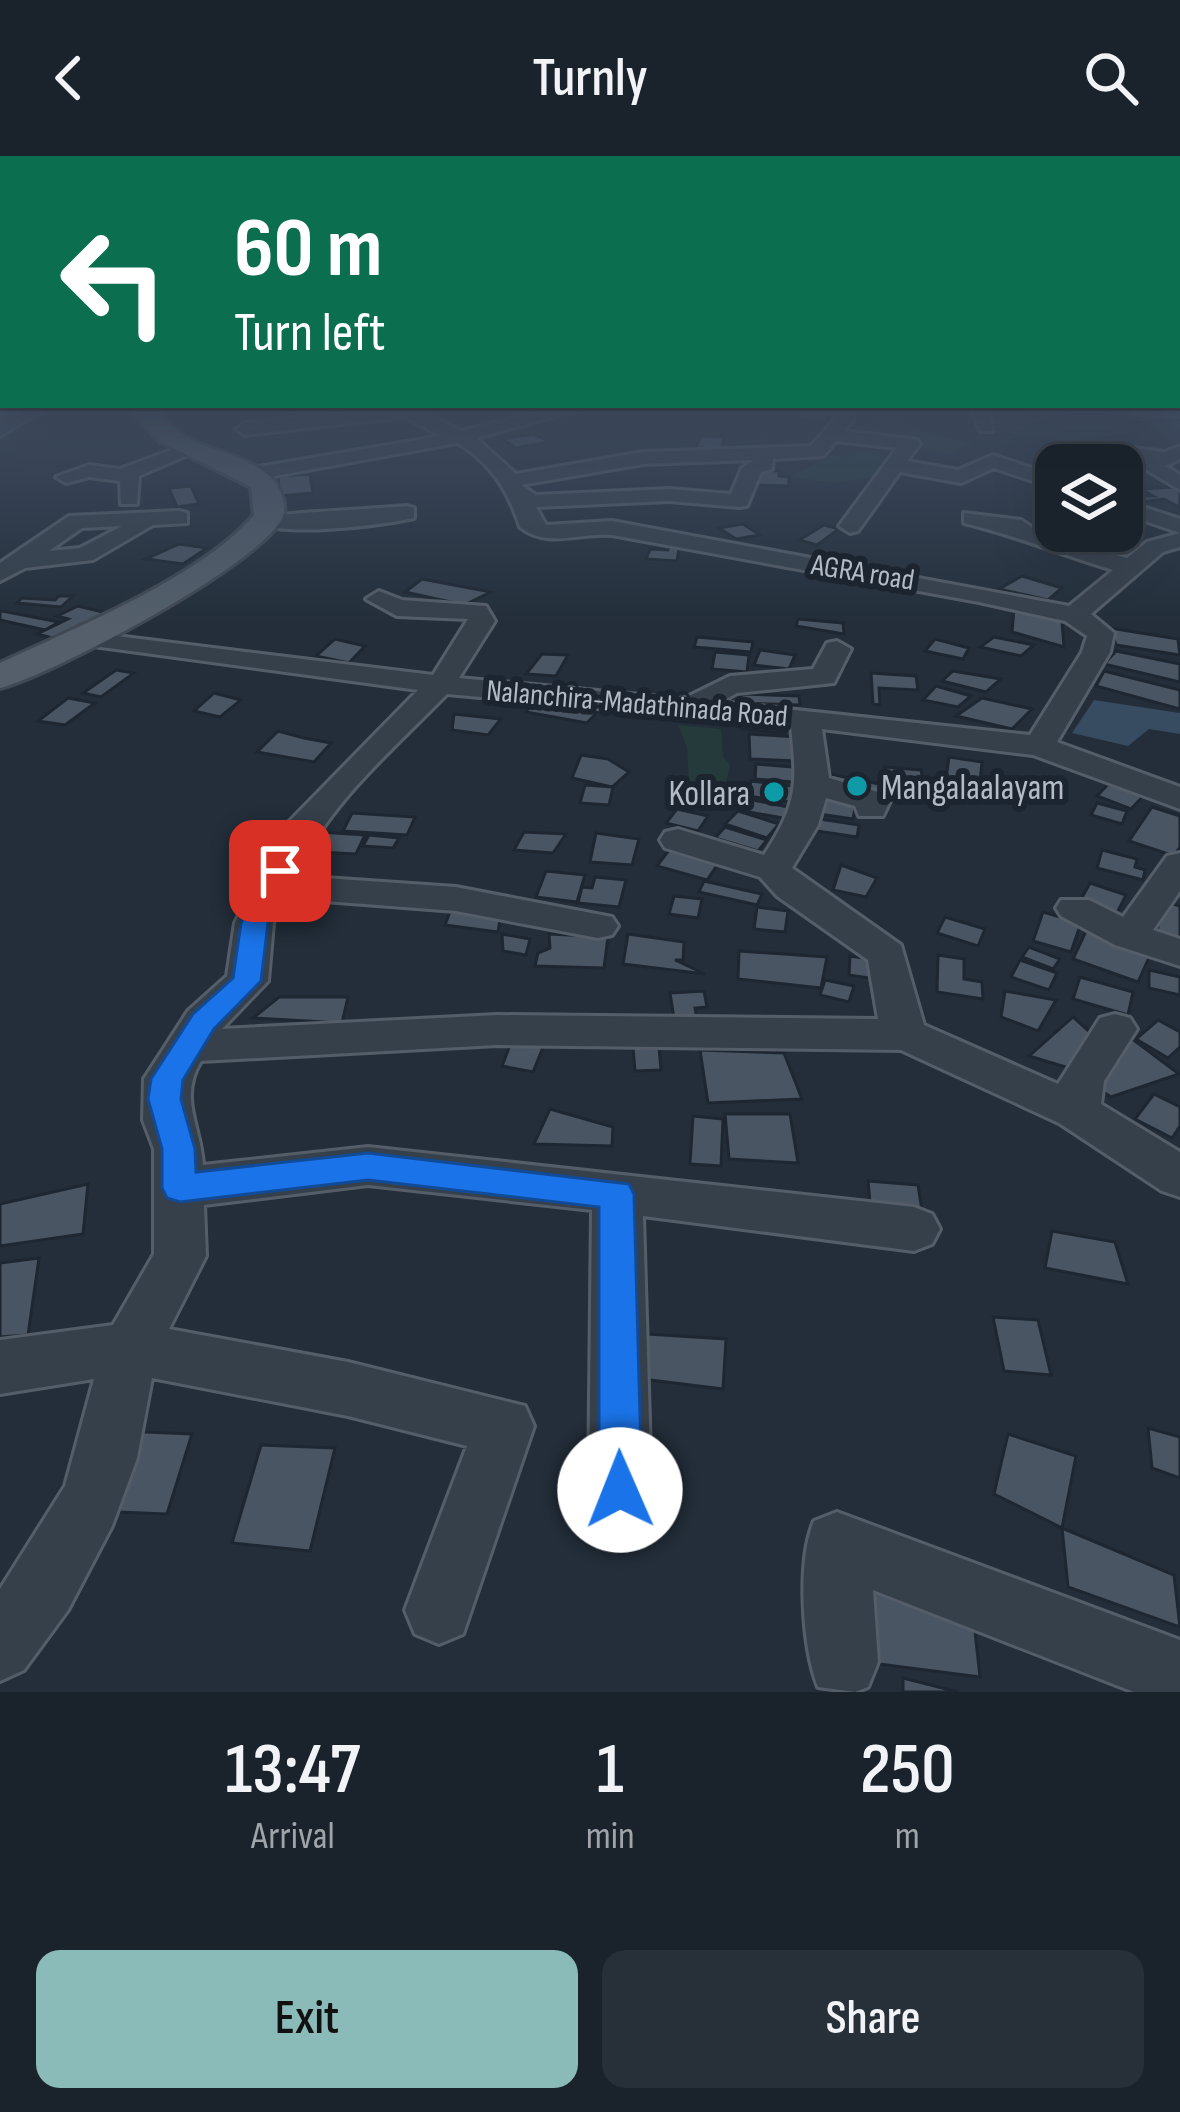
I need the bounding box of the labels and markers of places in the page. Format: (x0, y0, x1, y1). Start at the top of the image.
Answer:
place label: Mangalaalayam (881, 767, 1064, 810)
place label: Kollara (669, 773, 750, 816)
marker: Mangalaalayam (844, 773, 870, 799)
marker: Kollara (761, 779, 787, 805)
pin (229, 820, 331, 922)

